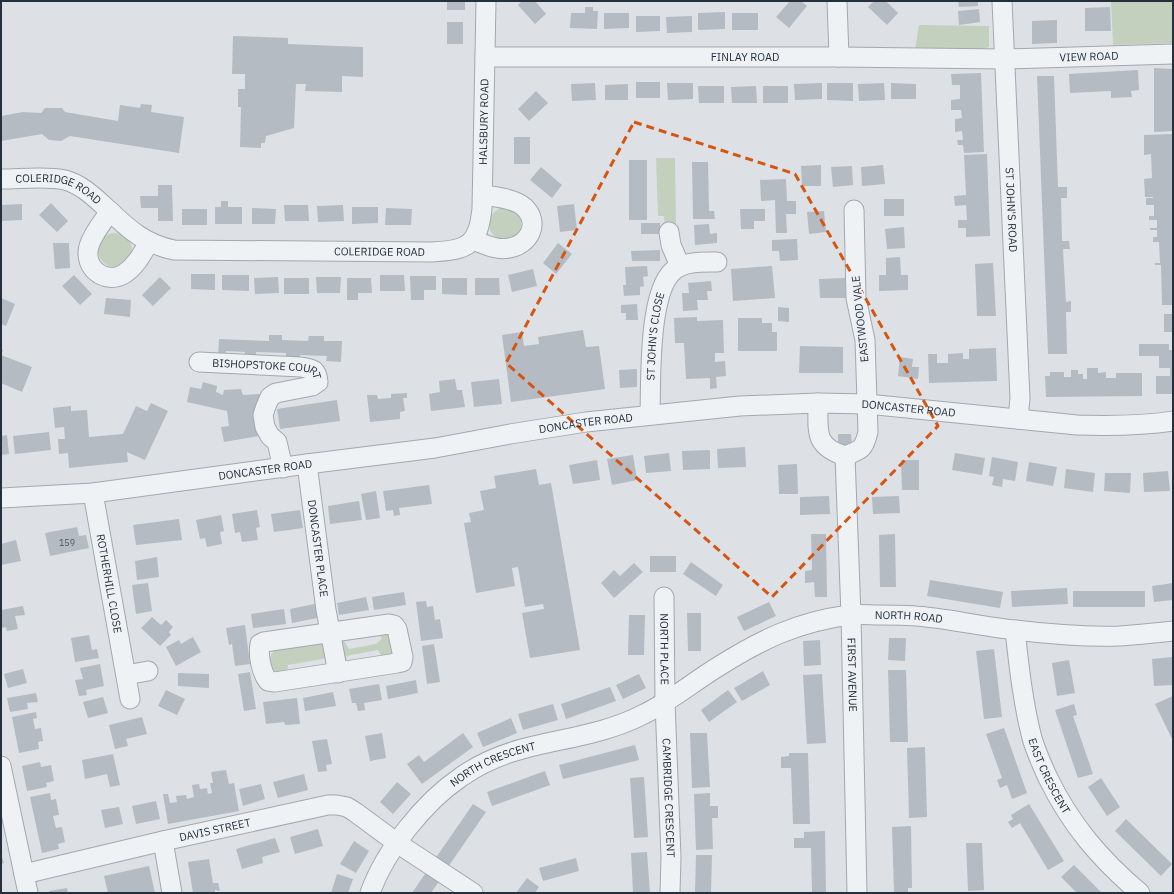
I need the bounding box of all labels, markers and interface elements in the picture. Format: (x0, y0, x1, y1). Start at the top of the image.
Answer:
street label: VIEW ROAD (1059, 49, 1119, 64)
street label: FINLAY ROAD (711, 50, 779, 64)
street label: HALSBURY ROAD (476, 78, 492, 165)
street label: ST JOHN'S ROAD (1003, 167, 1020, 252)
street label: COLERIDGE ROAD (15, 171, 104, 207)
street label: COLERIDGE ROAD (334, 244, 425, 259)
street label: EASTWOOD VALE (849, 275, 871, 363)
street label: ST JOHN'S CLOSE (644, 291, 667, 381)
street label: BISHOPSTOKE COURT (212, 356, 325, 381)
street label: DONCASTER ROAD (861, 397, 956, 420)
street label: DONCASTER ROAD (538, 410, 633, 436)
street label: DONCASTER ROAD (218, 456, 313, 483)
street label: DONCASTER PLACE (305, 499, 331, 598)
street label: ROTHERHILL CLOSE (93, 533, 125, 634)
house number: 159 (59, 537, 75, 548)
street label: NORTH ROAD (875, 608, 944, 626)
street label: NORTH PLACE (657, 613, 672, 685)
street label: FIRST AVENUE (844, 638, 860, 712)
street label: EAST CRESCENT (1025, 736, 1074, 817)
street label: CAMBRIDGE CRESCENT (659, 738, 678, 859)
street label: NORTH CRESCENT (447, 739, 538, 790)
street label: DAVIS STREET (178, 815, 253, 844)

